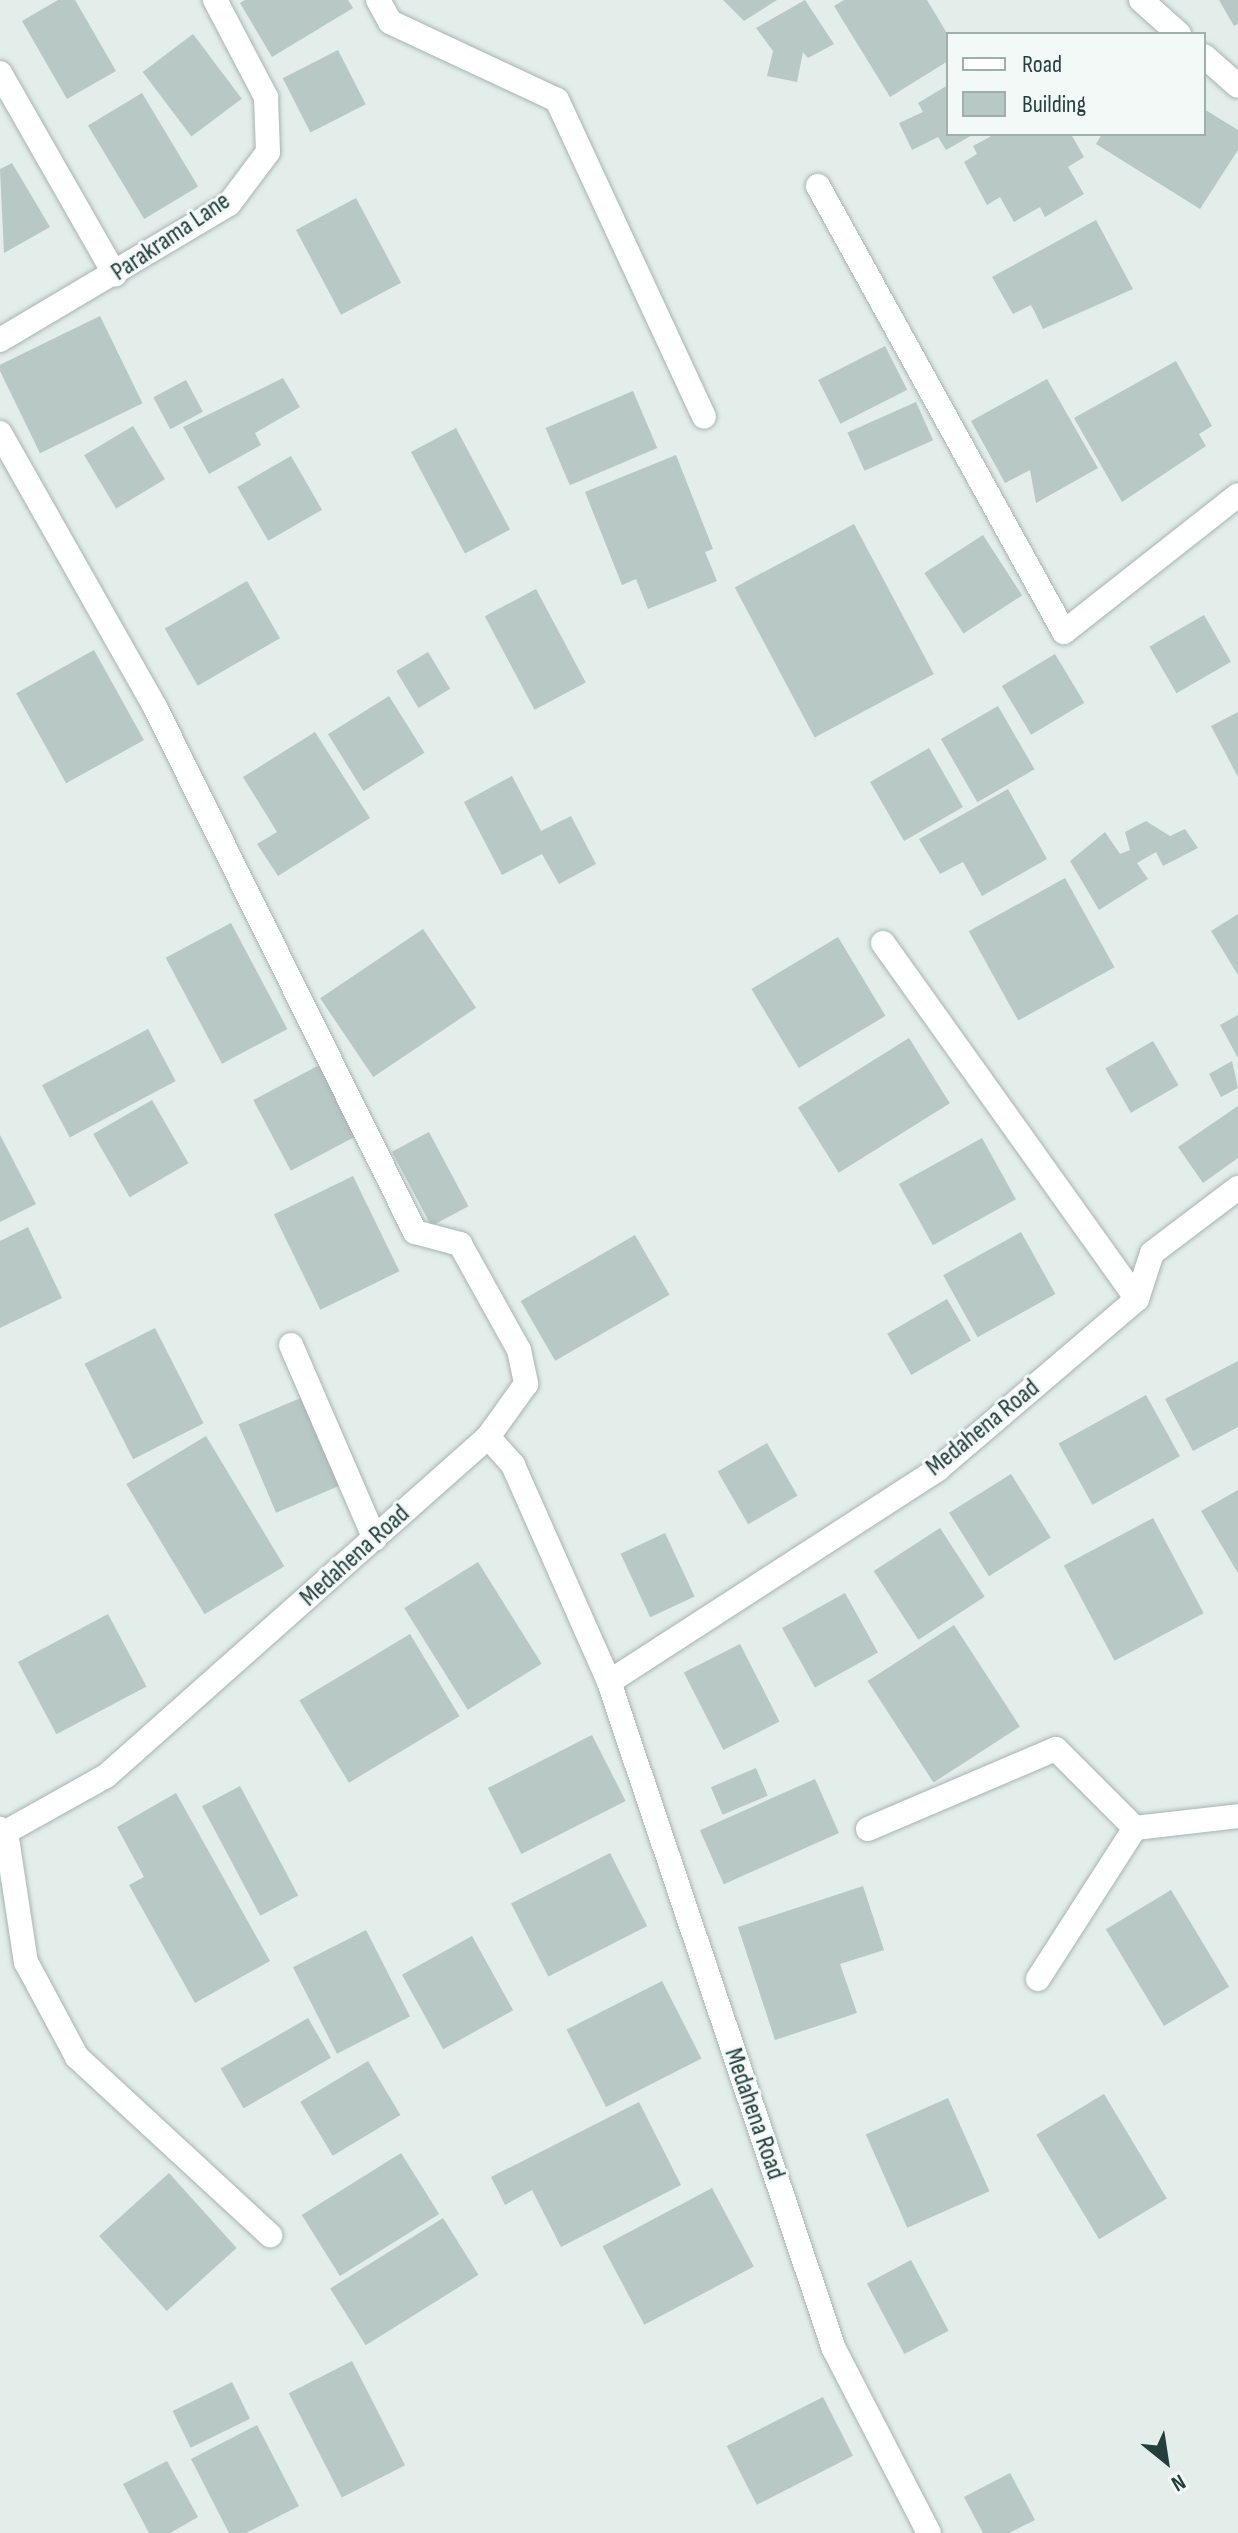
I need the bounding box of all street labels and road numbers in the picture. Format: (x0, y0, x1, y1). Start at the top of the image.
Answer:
street label: Parakrama Lane (106, 186, 236, 288)
street label: Medahena Road (920, 1373, 1046, 1483)
street label: Medahena Road (294, 1499, 416, 1613)
street label: Medahena Road (717, 2044, 791, 2184)

